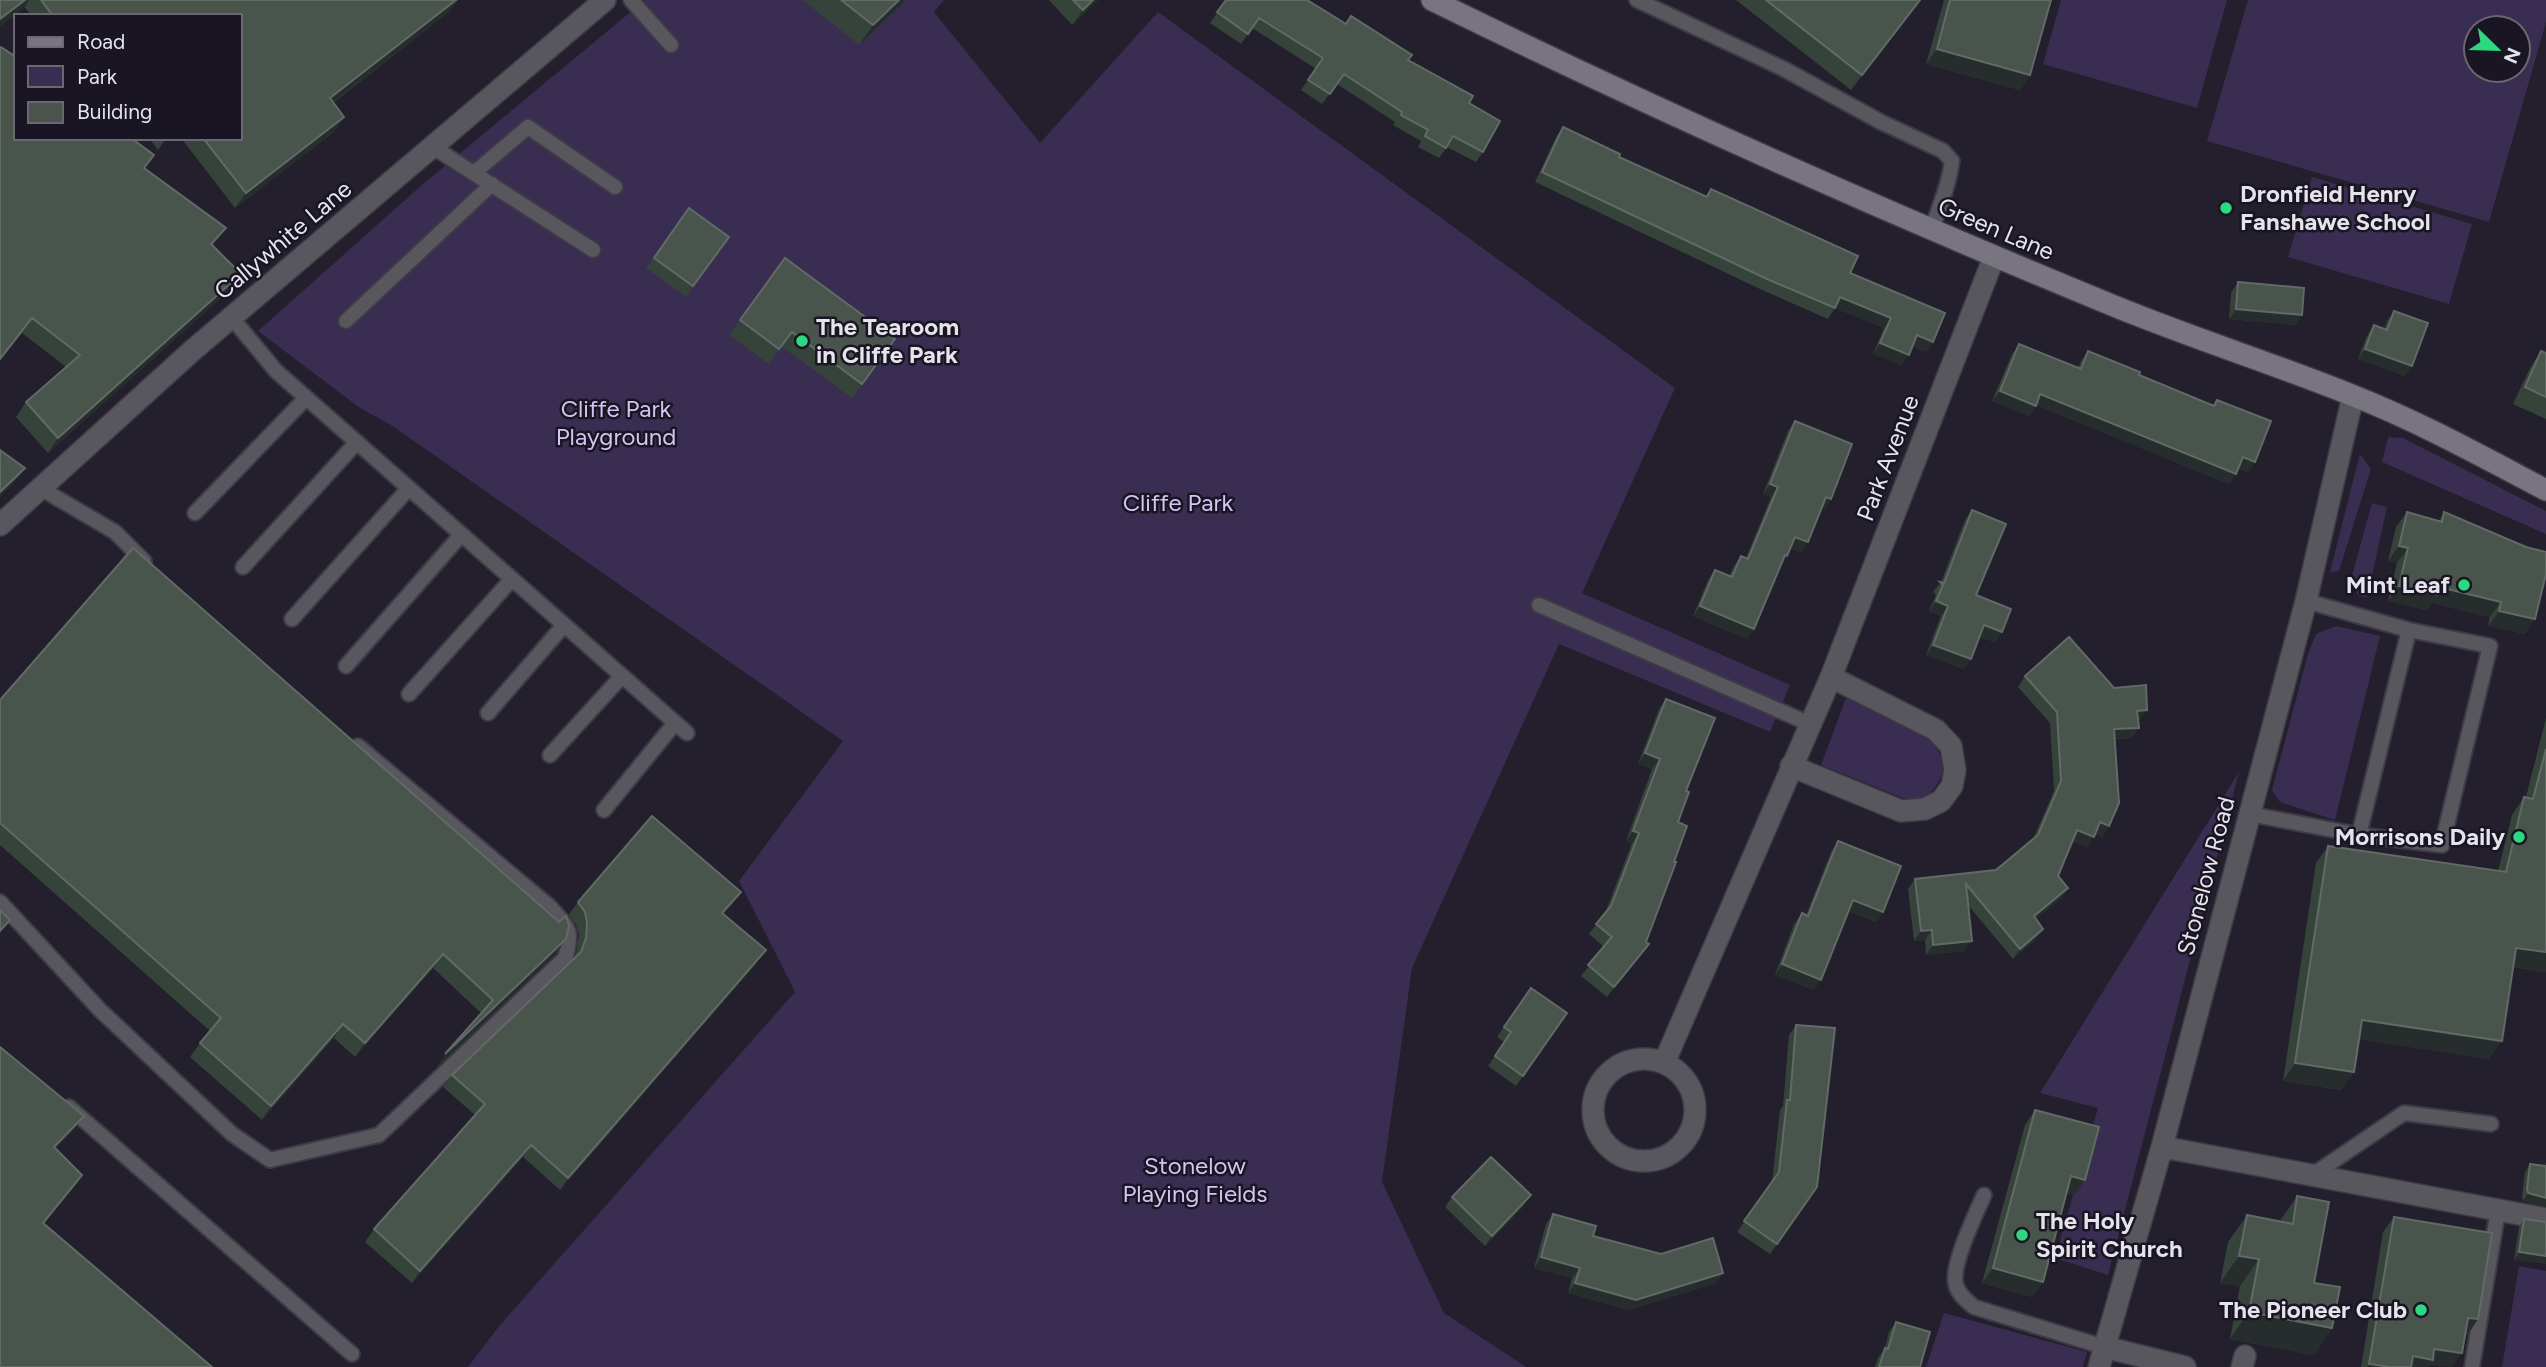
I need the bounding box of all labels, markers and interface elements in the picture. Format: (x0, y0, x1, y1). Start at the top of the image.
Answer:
legend (14, 14, 242, 140)
north arrow (2462, 14, 2532, 84)
text: Road (77, 29, 125, 54)
text: N (2499, 44, 2526, 67)
text: Park (77, 64, 118, 89)
text: Building (77, 99, 152, 124)
street label: Callywhite Lane (208, 174, 357, 305)
place label: Dronfield Henry Fanshawe School (2240, 179, 2431, 236)
street label: Green Lane (1934, 191, 2059, 266)
marker: Dronfield Henry Fanshawe School (2218, 200, 2234, 216)
place label: The Tearoom in Cliffe Park (816, 312, 959, 369)
marker: The Tearoom in Cliffe Park (794, 333, 810, 349)
street label: Park Avenue (1850, 391, 1925, 525)
park label: Cliffe Park Playground (556, 394, 676, 451)
park label: Cliffe Park (1123, 488, 1234, 517)
place label: Mint Leaf (2346, 570, 2451, 599)
marker: Mint Leaf (2456, 577, 2472, 593)
street label: Stonelow Road (2170, 793, 2241, 958)
place label: Morrisons Daily (2335, 822, 2505, 851)
marker: Morrisons Daily (2511, 829, 2527, 845)
park label: Stonelow Playing Fields (1122, 1151, 1268, 1208)
place label: The Holy Spirit Church (2036, 1206, 2183, 1263)
marker: The Holy Spirit Church (2014, 1227, 2030, 1243)
place label: The Pioneer Club (2219, 1295, 2407, 1324)
marker: The Pioneer Club (2413, 1302, 2429, 1318)

